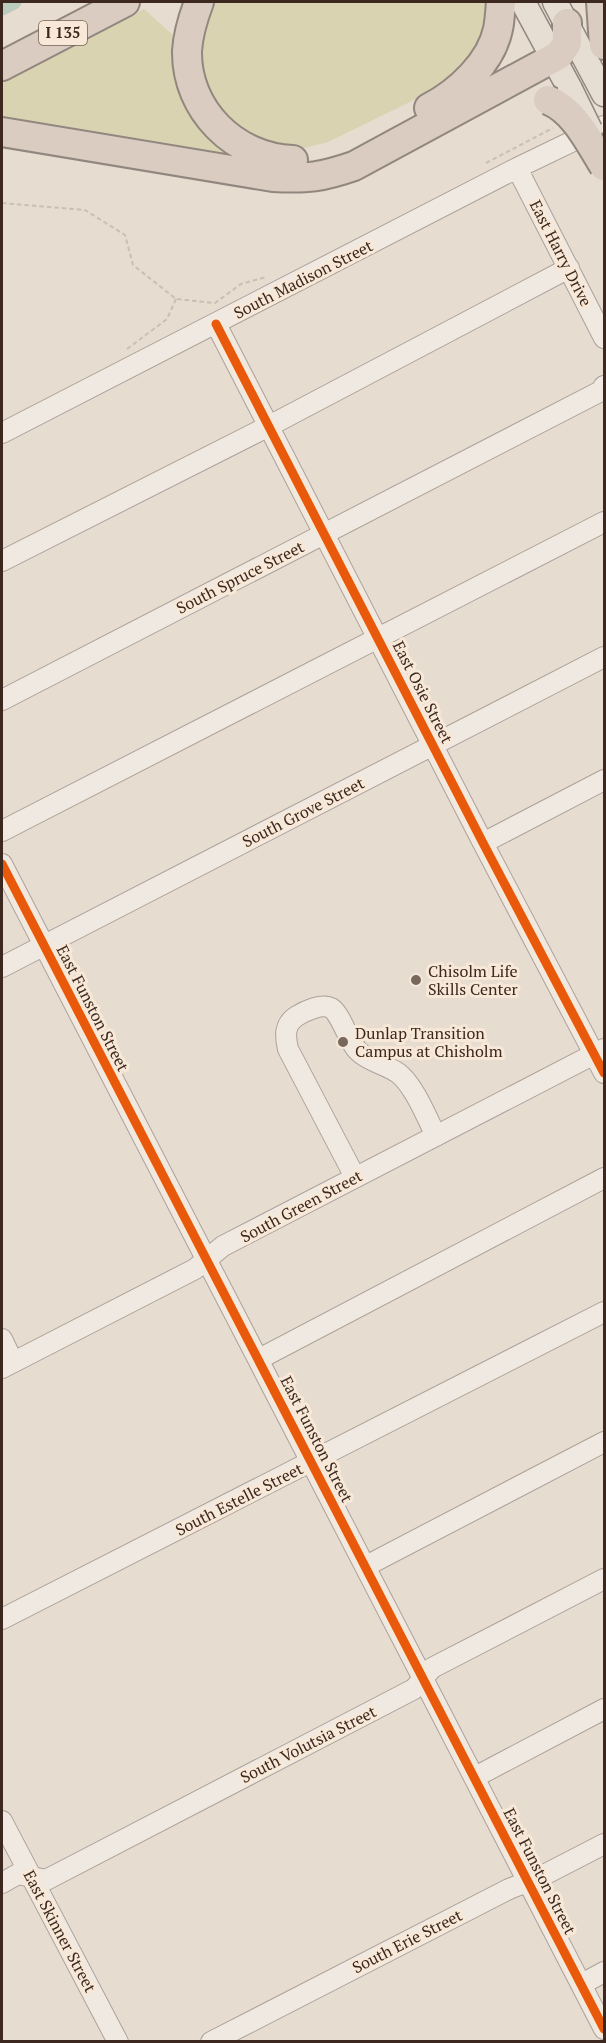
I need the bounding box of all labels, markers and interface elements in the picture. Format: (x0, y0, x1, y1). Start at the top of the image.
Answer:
road number: I 135 (39, 21, 87, 45)
street label: East Harry Drive (525, 196, 597, 310)
street label: South Madison Street (230, 234, 376, 324)
street label: South Spruce Street (172, 535, 308, 619)
street label: East Osie Street (388, 637, 458, 747)
street label: South Grove Street (238, 772, 368, 852)
street label: East Funston Street (52, 941, 134, 1075)
place label: Chisolm Life Skills Center (428, 960, 519, 1000)
marker: Chisolm Life Skills Center (409, 973, 423, 987)
place label: Dunlap Transition Campus at Chisholm (355, 1022, 503, 1062)
marker: Dunlap Transition Campus at Chisholm (336, 1035, 350, 1049)
street label: South Green Street (236, 1165, 366, 1247)
street label: East Funston Street (276, 1372, 358, 1506)
street label: South Estelle Street (171, 1457, 307, 1541)
street label: South Volutsia Street (236, 1700, 380, 1788)
street label: East Funston Street (499, 1804, 581, 1938)
street label: East Skinner Street (18, 1866, 102, 1996)
street label: South Erie Street (348, 1904, 466, 1978)

